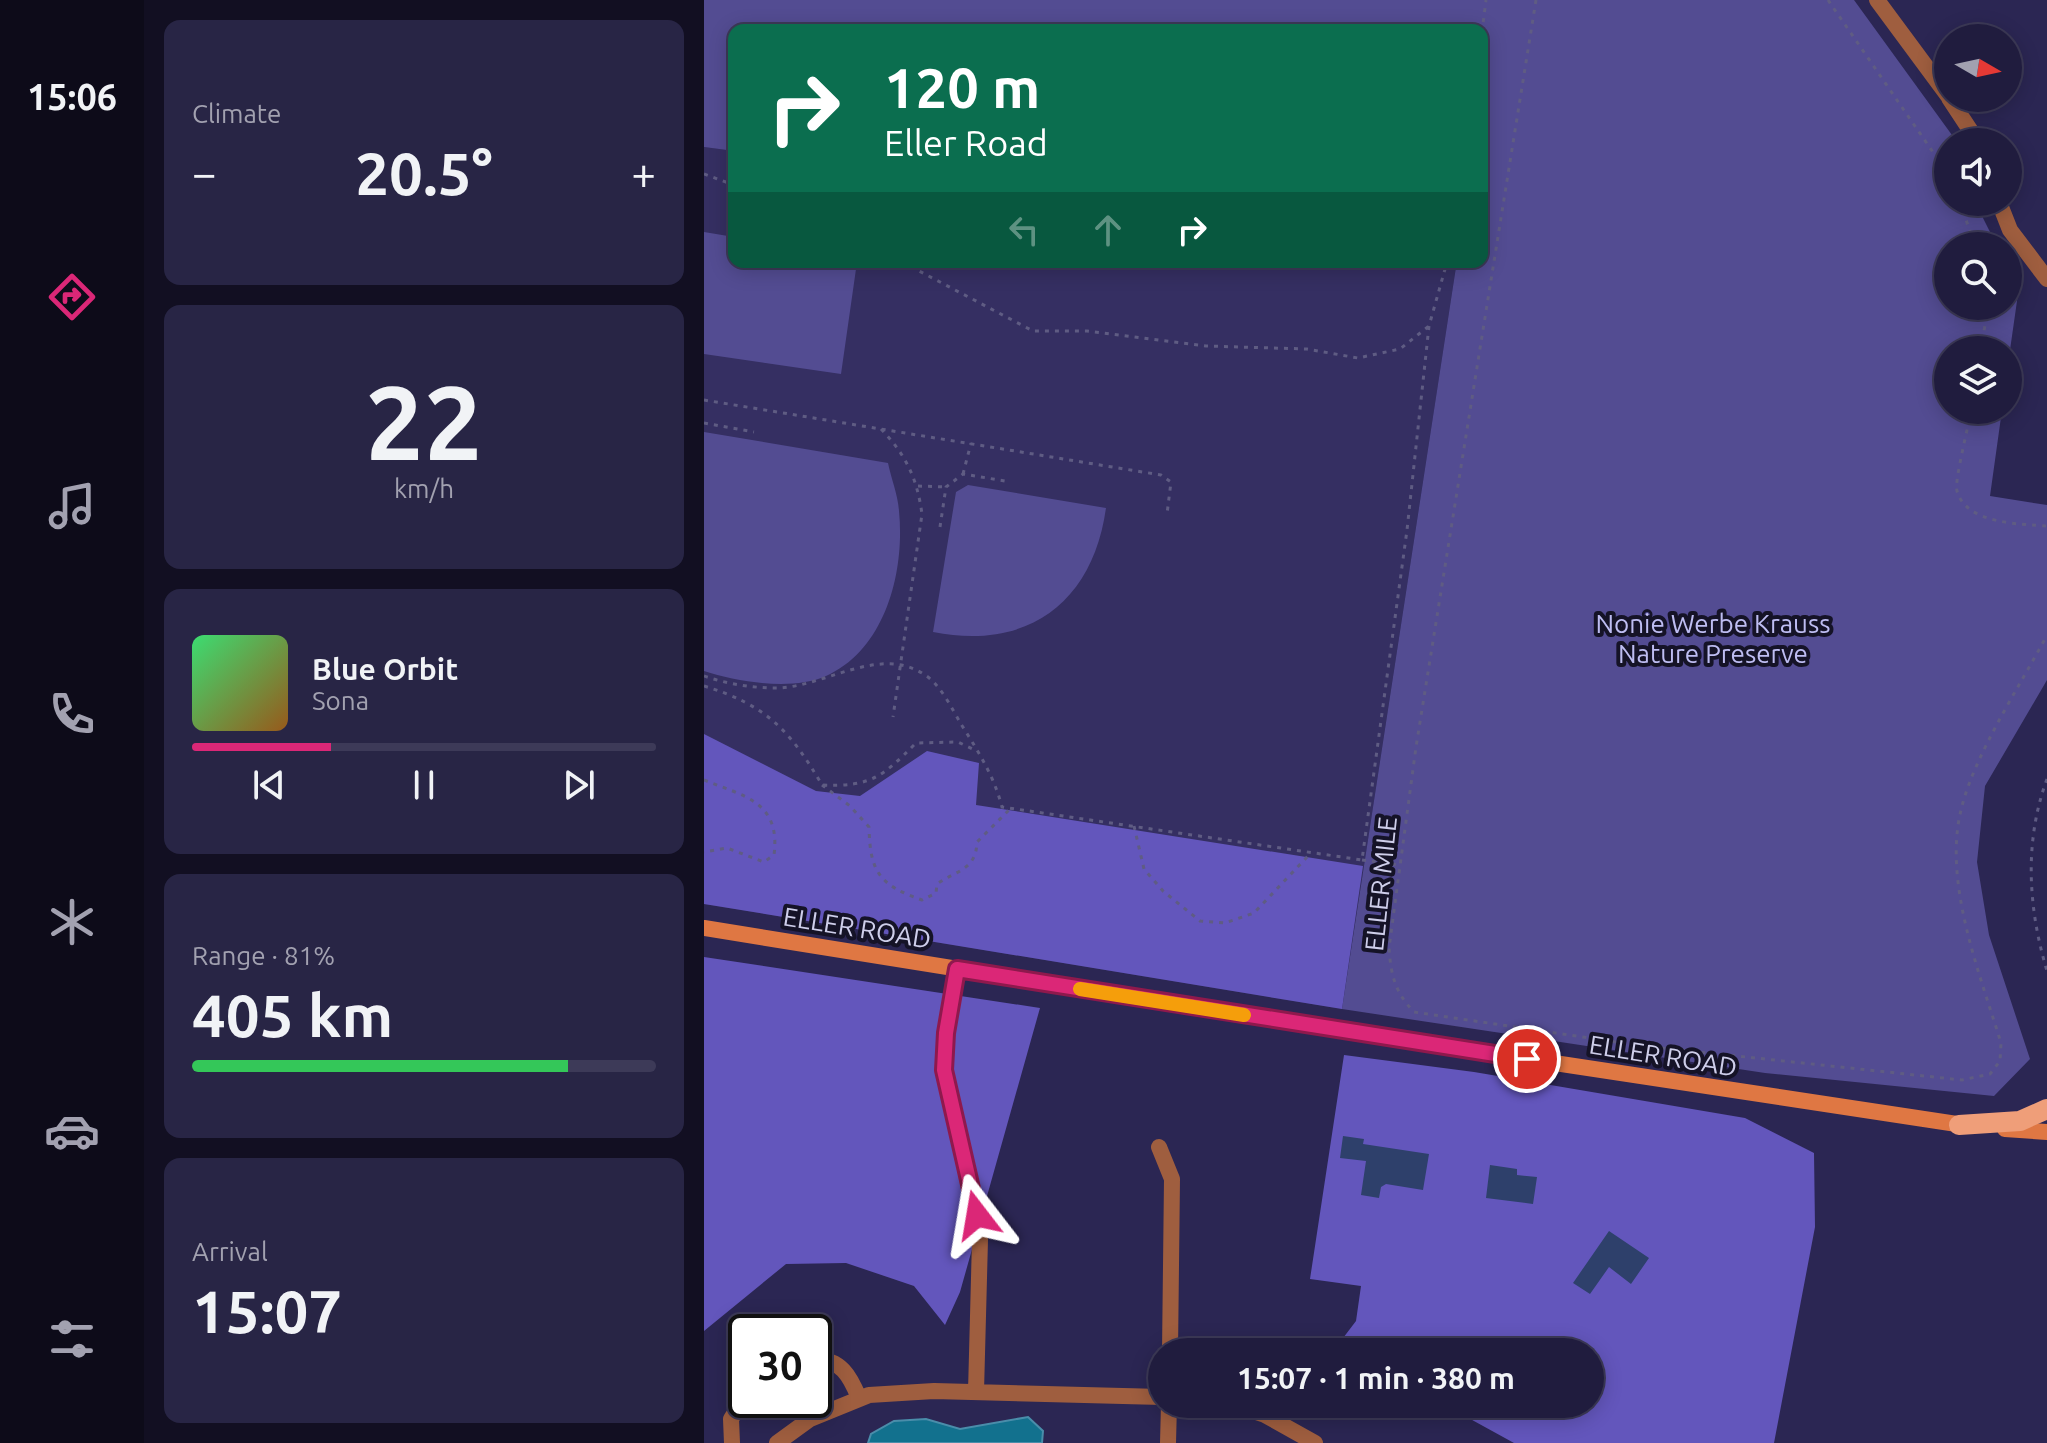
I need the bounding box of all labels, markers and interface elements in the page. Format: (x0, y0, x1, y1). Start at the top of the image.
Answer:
north arrow (1934, 24, 2022, 112)
map controls (1934, 24, 2022, 424)
icon: right (752, 56, 856, 160)
text: 120 m (884, 56, 1040, 119)
text: 15:06 (27, 76, 117, 117)
text: Climate (192, 99, 281, 128)
text: Eller Road (884, 122, 1048, 163)
button: sound (1934, 128, 2022, 216)
text: 20.5° (355, 139, 493, 206)
text: − (192, 148, 217, 197)
text: + (631, 148, 656, 197)
icon: left (1002, 208, 1046, 252)
icon: ahead (1086, 208, 1130, 252)
icon: right (1170, 208, 1214, 252)
button: search (1934, 232, 2022, 320)
icon: directions (44, 269, 100, 325)
button: layers (1934, 336, 2022, 424)
text: 22 (365, 363, 483, 480)
text: km/h (394, 474, 454, 503)
icon: music (44, 478, 100, 534)
park label: Nonie Werbe Krauss Nature Preserve (1595, 609, 1831, 668)
text: Blue Orbit (312, 652, 458, 686)
icon: phone (44, 686, 100, 742)
text: Sona (312, 686, 369, 715)
icon: previous (247, 763, 291, 807)
icon: pause (402, 763, 446, 807)
icon: next (557, 763, 601, 807)
street label: ELLER MILE (1359, 815, 1402, 953)
icon: climate (44, 894, 100, 950)
street label: ELLER ROAD (781, 902, 933, 953)
text: Range · 81% (192, 941, 335, 970)
text: 405 km (192, 981, 393, 1048)
pin (1493, 1025, 1561, 1093)
street label: ELLER ROAD (1587, 1030, 1739, 1081)
icon: arrive (1505, 1037, 1549, 1081)
icon: car (44, 1103, 100, 1159)
position arrow (935, 1173, 1019, 1257)
text: Arrival (192, 1237, 268, 1266)
text: 15:07 (192, 1277, 342, 1344)
icon: filters (44, 1311, 100, 1367)
speed limit sign: 30 (728, 1314, 832, 1418)
text: 15:07 · 1 min · 380 m (1237, 1361, 1515, 1395)

